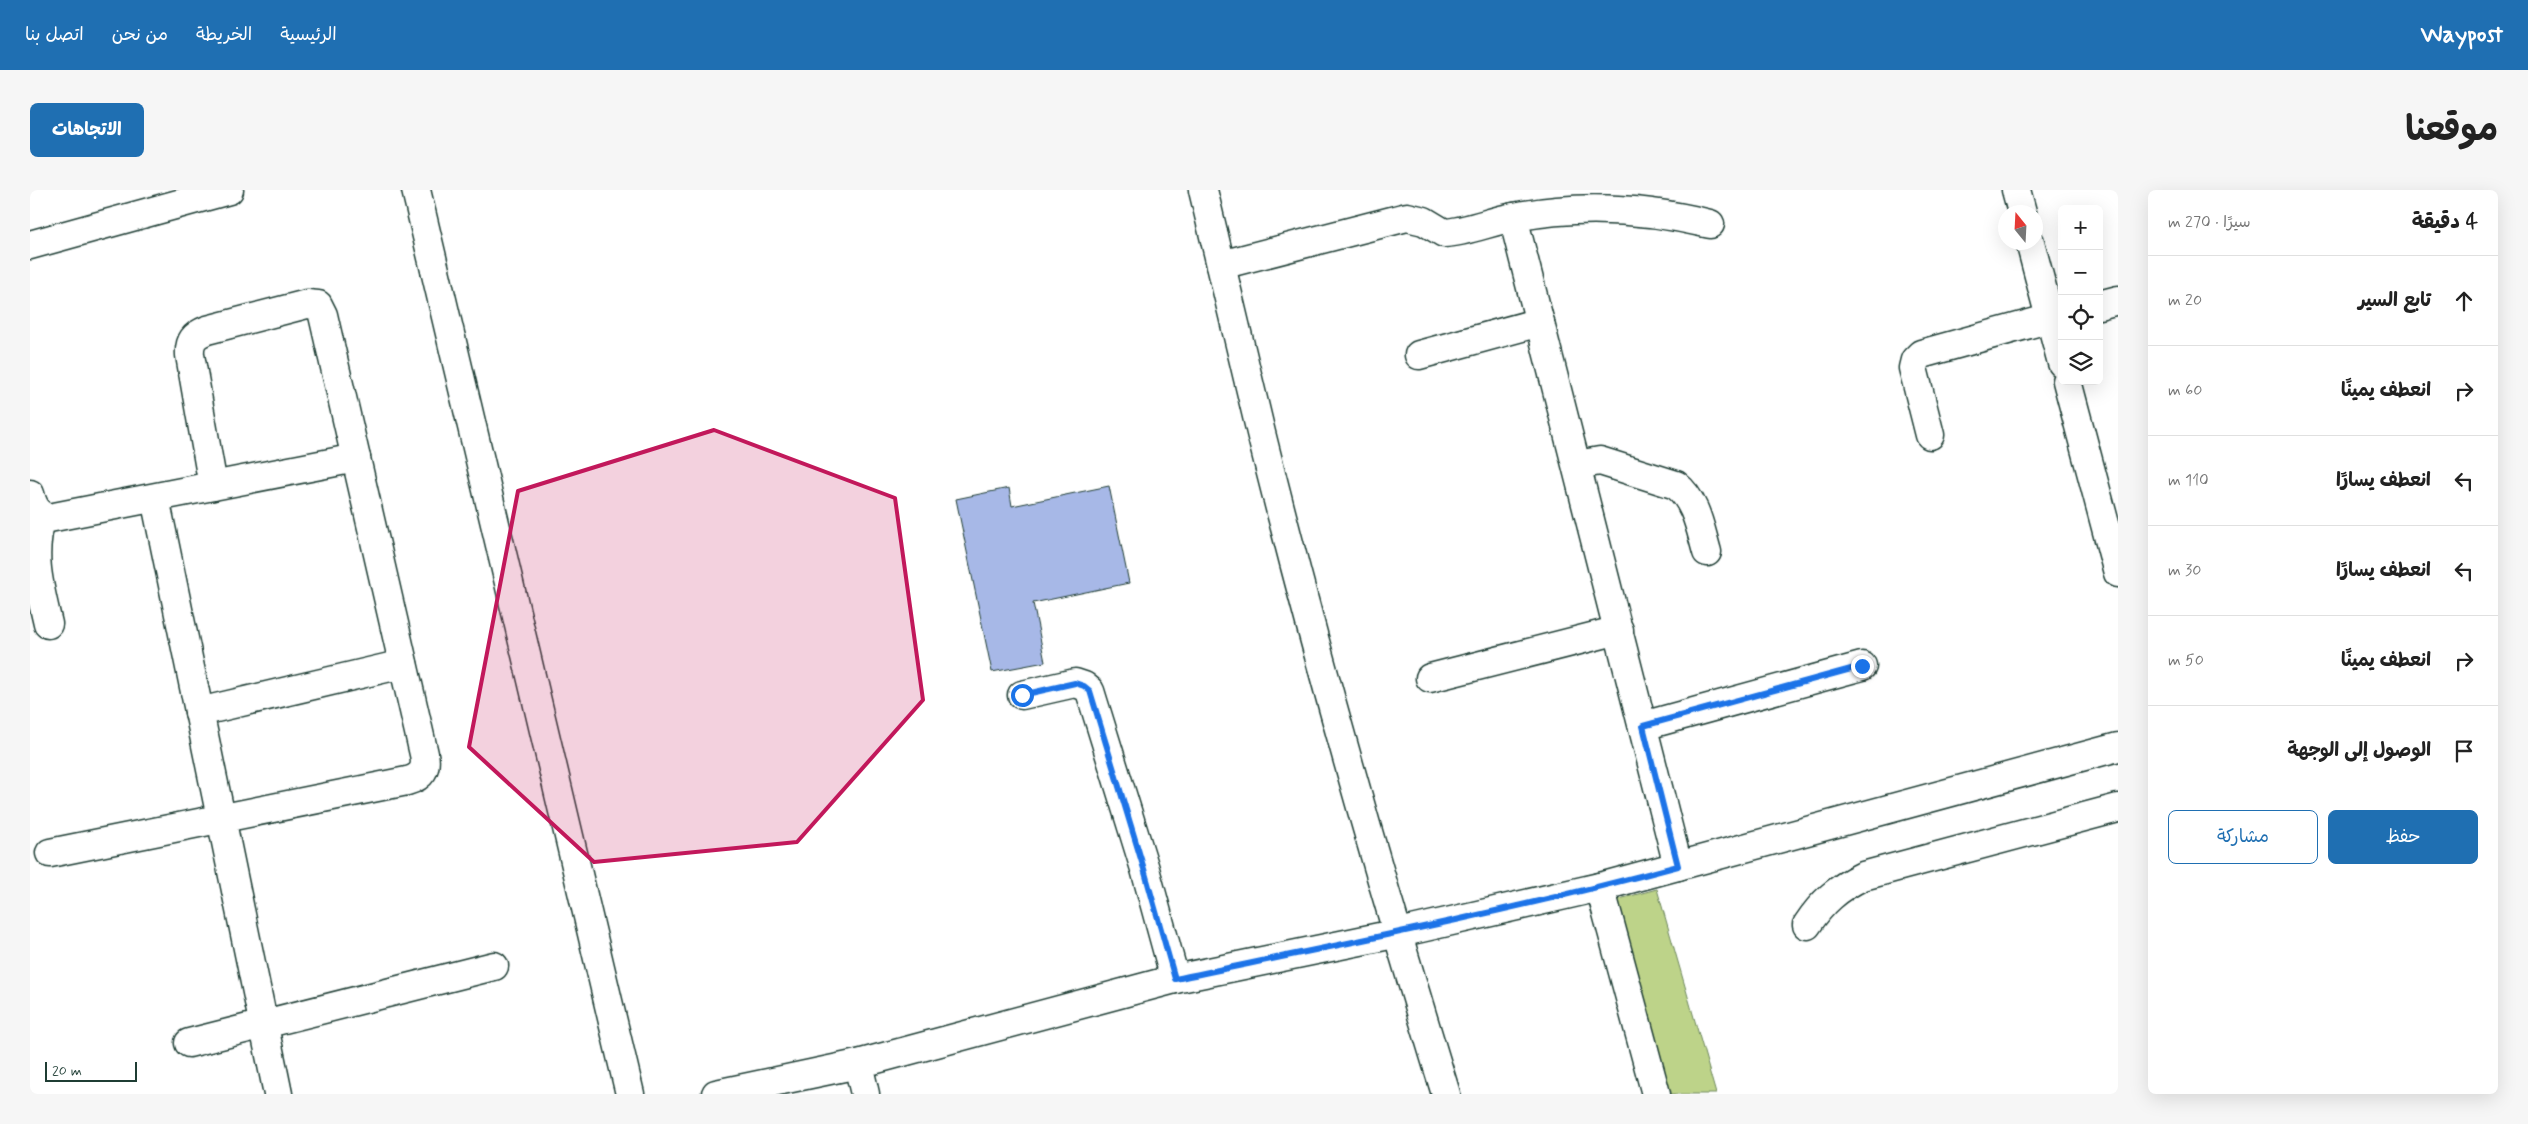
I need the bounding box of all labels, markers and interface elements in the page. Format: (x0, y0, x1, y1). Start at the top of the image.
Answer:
text: Waypost (2421, 20, 2503, 51)
text: اتصل بنا (25, 23, 84, 47)
text: من نحن (112, 23, 168, 47)
text: الخريطة (196, 23, 252, 47)
text: الرئيسية (280, 23, 337, 47)
button: الاتجاهات (30, 103, 144, 157)
text: موقعنا (2405, 107, 2498, 153)
north arrow (1998, 205, 2043, 250)
map controls (2058, 205, 2103, 385)
button: + (2058, 205, 2103, 250)
text: 4 دقيقة (2412, 208, 2478, 236)
text: سيرًا · 270 m (2168, 212, 2251, 233)
button: − (2058, 250, 2103, 295)
icon: ahead (2450, 287, 2478, 315)
text: تابع السير (2358, 288, 2431, 313)
text: 20 m (2168, 290, 2202, 311)
button: locate (2058, 295, 2103, 340)
button: layers (2058, 340, 2103, 385)
icon: right (2450, 377, 2478, 405)
text: انعطف يمينًا (2341, 378, 2431, 403)
text: 60 m (2168, 380, 2202, 401)
icon: left (2450, 467, 2478, 495)
text: انعطف يسارًا (2336, 468, 2431, 493)
text: 110 m (2168, 470, 2209, 491)
icon: left (2450, 557, 2478, 585)
text: انعطف يسارًا (2336, 558, 2431, 583)
text: 30 m (2168, 560, 2201, 581)
icon: right (2450, 647, 2478, 675)
text: انعطف يمينًا (2341, 648, 2431, 673)
text: 50 m (2168, 650, 2204, 671)
route end (1851, 655, 1874, 678)
route start (1011, 684, 1034, 707)
icon: arrive (2450, 737, 2478, 765)
text: الوصول إلى الوجهة (2287, 738, 2431, 763)
button: مشاركة (2168, 810, 2318, 864)
button: حفظ (2328, 810, 2478, 864)
scale bar (45, 1059, 138, 1082)
text: 20 m (52, 1062, 82, 1080)

